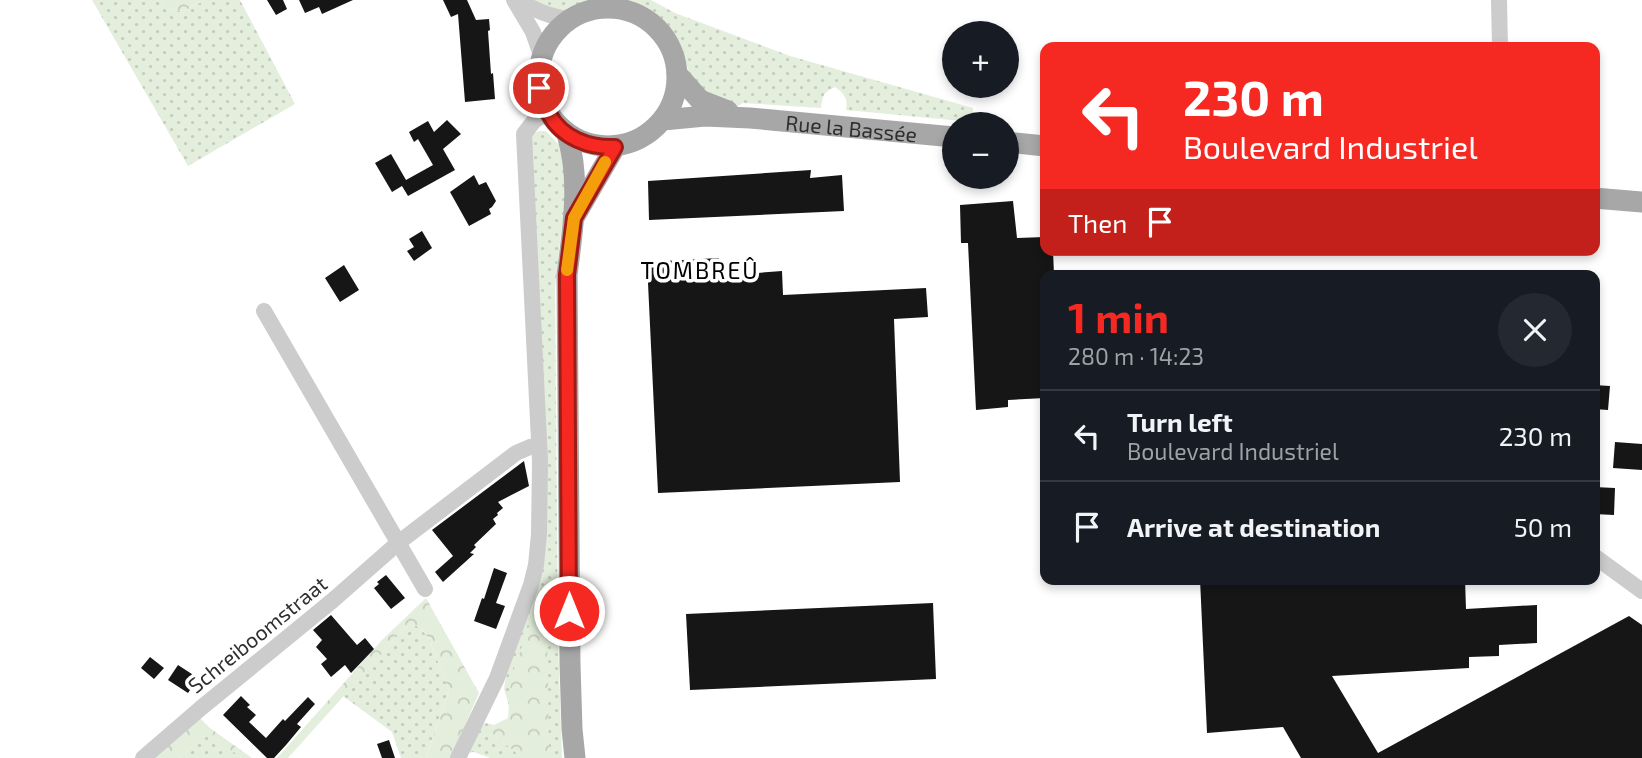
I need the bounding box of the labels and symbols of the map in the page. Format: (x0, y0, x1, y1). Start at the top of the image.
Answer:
pin (509, 58, 569, 118)
street label: Rue la Bassée (785, 109, 918, 146)
district label: TOMBREÛ (640, 256, 760, 284)
street label: Schreiboomstraat (183, 570, 331, 698)
position arrow (532, 574, 606, 648)

